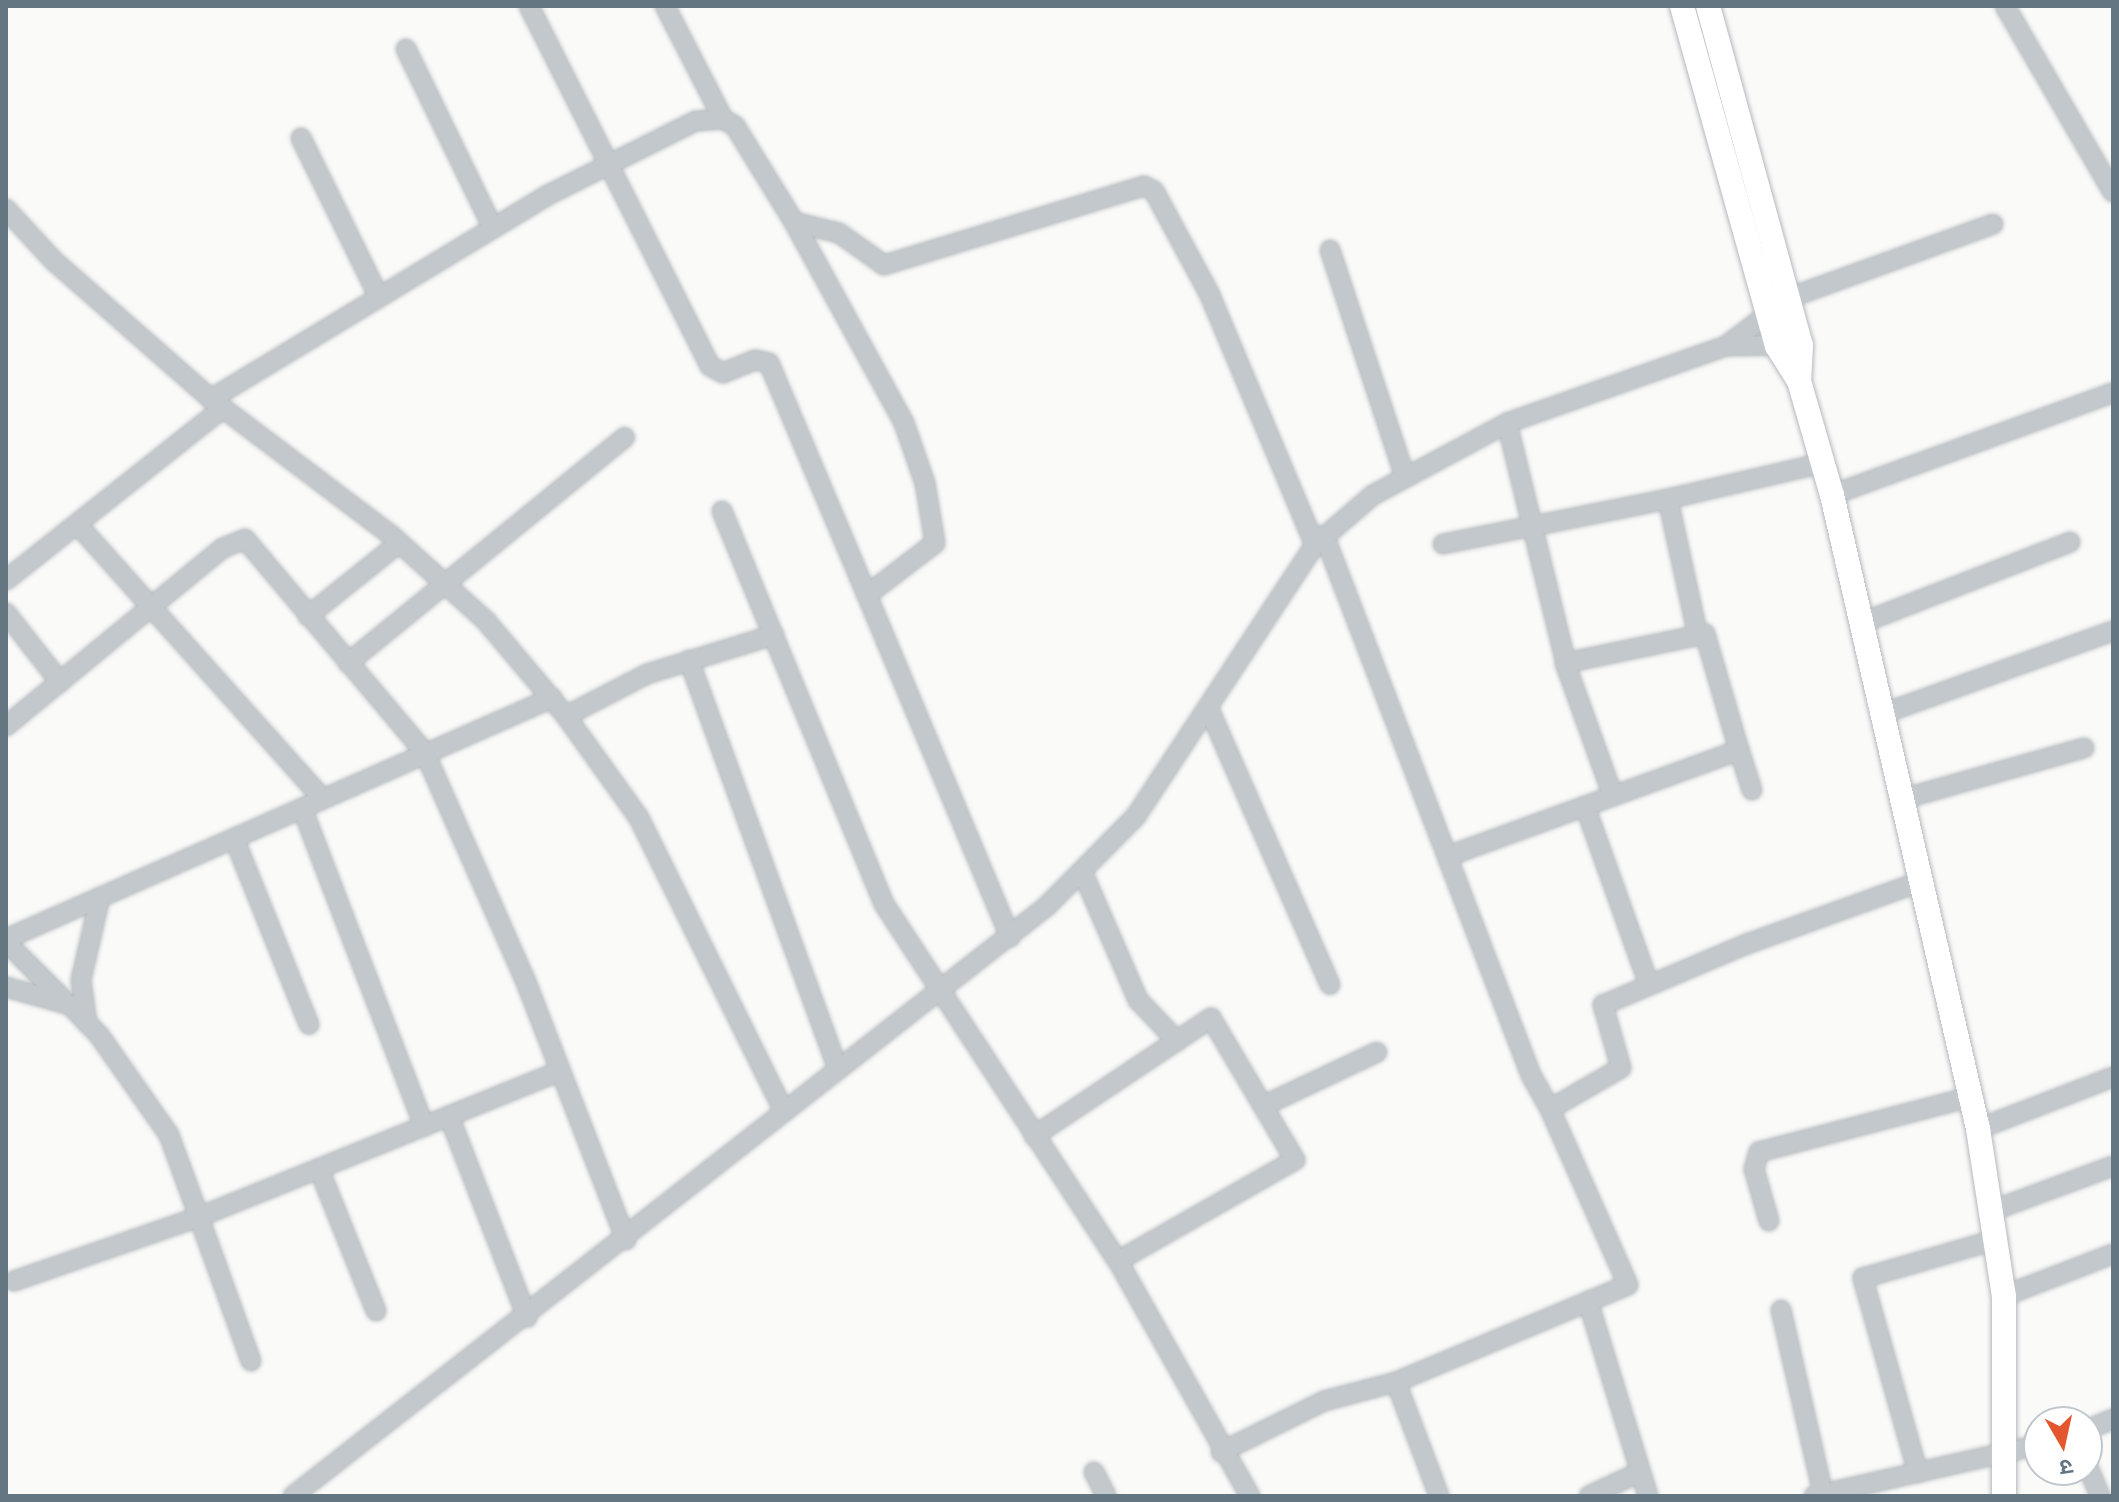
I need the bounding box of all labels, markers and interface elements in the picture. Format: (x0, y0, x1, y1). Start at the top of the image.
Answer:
north arrow (2023, 1406, 2103, 1486)
text: उ (2058, 1452, 2075, 1484)

